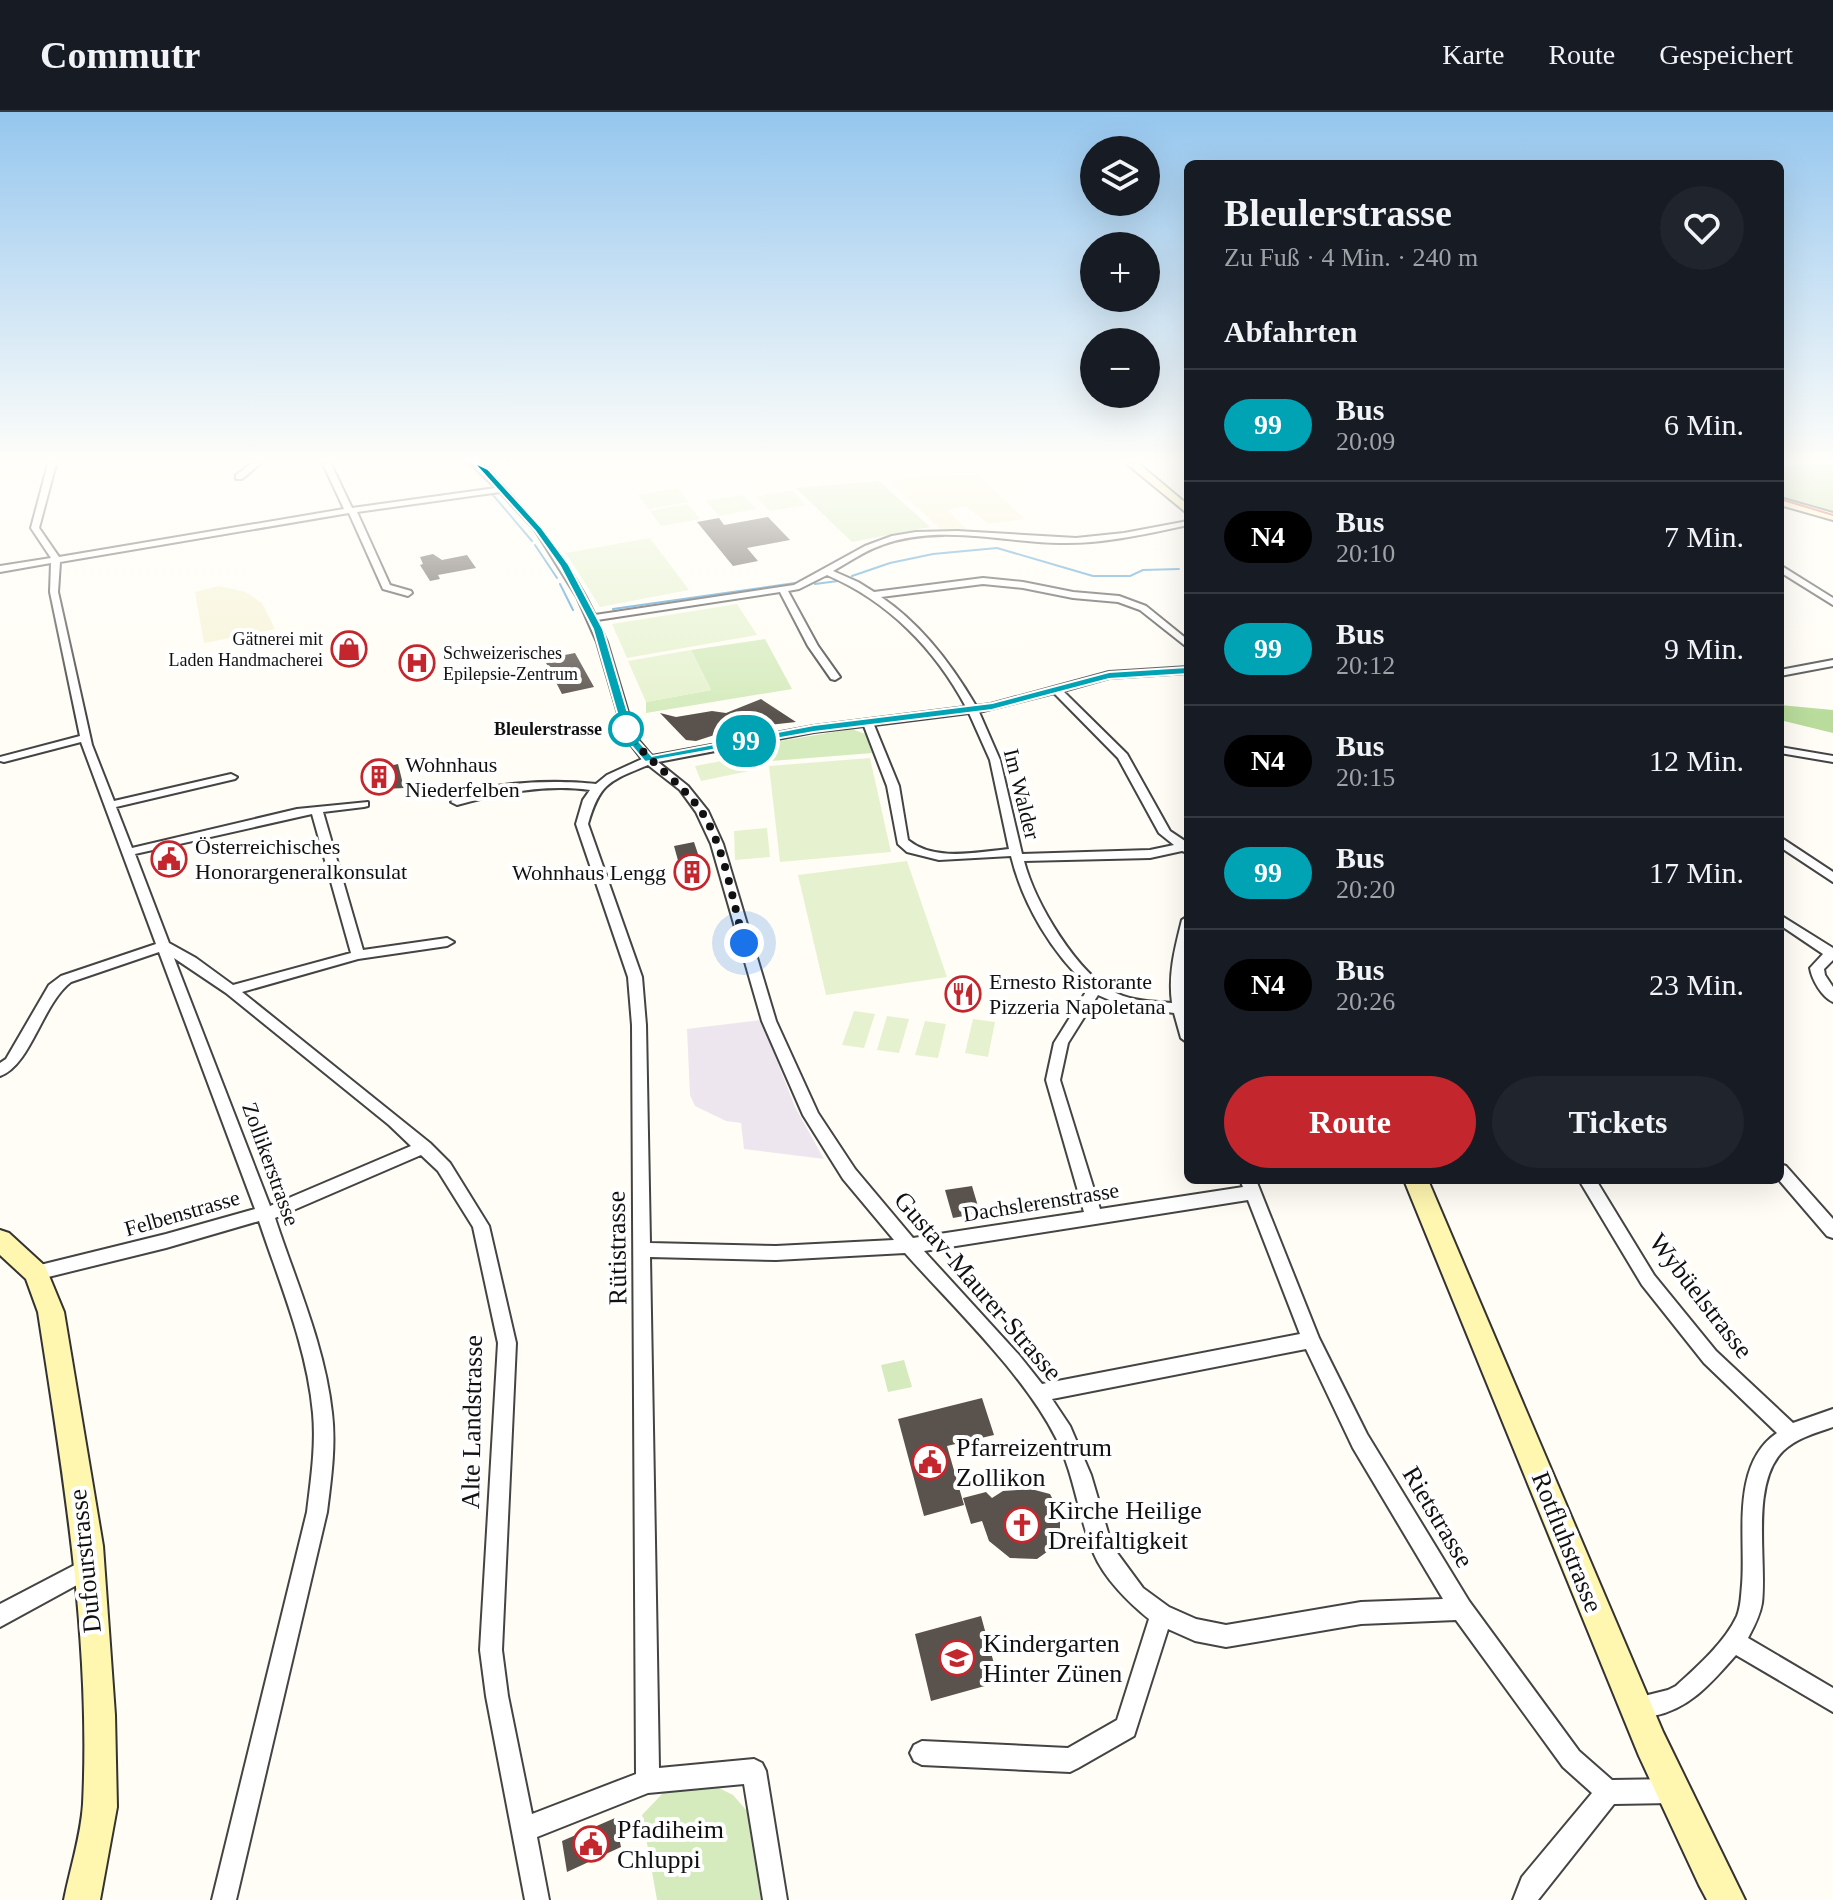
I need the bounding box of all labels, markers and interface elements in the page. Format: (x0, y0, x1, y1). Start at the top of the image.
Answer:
text: Commutr (40, 34, 200, 76)
text: Karte (1442, 39, 1504, 70)
text: Route (1548, 39, 1615, 70)
text: Gespeichert (1659, 39, 1793, 70)
map controls (1080, 136, 1160, 408)
button: layers (1080, 136, 1160, 216)
button: heart (1660, 186, 1744, 270)
text: Bleulerstrasse (1224, 192, 1452, 234)
button: + (1080, 232, 1160, 312)
text: Zu Fuß · 4 Min. · 240 m (1224, 243, 1478, 272)
text: Abfahrten (1224, 315, 1357, 348)
button: − (1080, 328, 1160, 408)
text: Bus (1336, 393, 1384, 426)
text: 6 Min. (1664, 408, 1744, 441)
text: 99 (1254, 409, 1282, 440)
text: 20:09 (1336, 427, 1395, 456)
text: Bus (1336, 505, 1384, 538)
text: 7 Min. (1664, 520, 1744, 553)
text: N4 (1251, 521, 1285, 552)
text: 20:10 (1336, 539, 1395, 568)
text: Bus (1336, 617, 1384, 650)
place label: Gätnerei mit Laden Handmacherei (169, 629, 323, 670)
shop icon: Gätnerei mit Laden Handmacherei (330, 630, 368, 668)
text: 9 Min. (1664, 632, 1744, 665)
text: 99 (1254, 633, 1282, 664)
place label: Schweizerisches Epilepsie-Zentrum (443, 643, 578, 684)
hospital icon: Schweizerisches Epilepsie-Zentrum (398, 644, 436, 682)
text: 20:12 (1336, 651, 1395, 680)
marker: Bleulerstrasse (609, 712, 643, 746)
line badge: 99 (710, 715, 782, 767)
place label: Bleulerstrasse (494, 719, 602, 739)
text: 99 (732, 725, 760, 756)
text: Bus (1336, 729, 1384, 762)
text: 12 Min. (1649, 744, 1744, 777)
text: N4 (1251, 745, 1285, 776)
street label: Im Walder (999, 746, 1045, 843)
place label: Wohnhaus Niederfelben (405, 752, 520, 802)
building icon: Wohnhaus Niederfelben (360, 758, 398, 796)
text: 20:15 (1336, 763, 1395, 792)
place label: Österreichisches Honorargeneralkonsulat (195, 834, 407, 884)
public building icon: Österreichisches Honorargeneralkonsulat (150, 840, 188, 878)
text: Bus (1336, 841, 1384, 874)
building icon: Wohnhaus Lengg (673, 853, 711, 891)
text: 17 Min. (1649, 856, 1744, 889)
text: 99 (1254, 857, 1282, 888)
place label: Wohnhaus Lengg (512, 860, 666, 885)
text: 20:20 (1336, 875, 1395, 904)
your location (724, 923, 764, 963)
text: Bus (1336, 953, 1384, 986)
text: 23 Min. (1649, 968, 1744, 1001)
place label: Ernesto Ristorante Pizzeria Napoletana (989, 969, 1166, 1019)
text: N4 (1251, 969, 1285, 1000)
restaurant icon: Ernesto Ristorante Pizzeria Napoletana (944, 975, 982, 1013)
text: 20:26 (1336, 987, 1395, 1016)
button: Route (1224, 1076, 1476, 1168)
button: Tickets (1492, 1076, 1744, 1168)
street label: Zollikerstrasse (237, 1099, 305, 1229)
street label: Dachslerenstrasse (961, 1177, 1121, 1227)
street label: Felbenstrasse (122, 1185, 242, 1241)
street label: Gustav-Maurer-Strasse (888, 1186, 1068, 1386)
street label: Rütistrasse (602, 1191, 632, 1305)
street label: Wybüelstrasse (1643, 1228, 1759, 1364)
street label: Alte Landstrasse (456, 1335, 488, 1509)
place label: Pfarreizentrum Zollikon (956, 1433, 1112, 1492)
public building icon: Pfarreizentrum Zollikon (911, 1443, 949, 1481)
street label: Rietstrasse (1397, 1461, 1479, 1573)
street label: Rotfluhstrasse (1526, 1468, 1608, 1616)
street label: Dufourstrasse (63, 1488, 107, 1634)
place label: Kirche Heilige Dreifaltigkeit (1048, 1496, 1202, 1555)
church icon: Kirche Heilige Dreifaltigkeit (1003, 1506, 1041, 1544)
place label: Kindergarten Hinter Zünen (983, 1629, 1122, 1688)
school or university icon: Kindergarten Hinter Zünen (938, 1639, 976, 1677)
place label: Pfadiheim Chluppi (617, 1815, 724, 1874)
public building icon: Pfadiheim Chluppi (572, 1825, 610, 1863)

